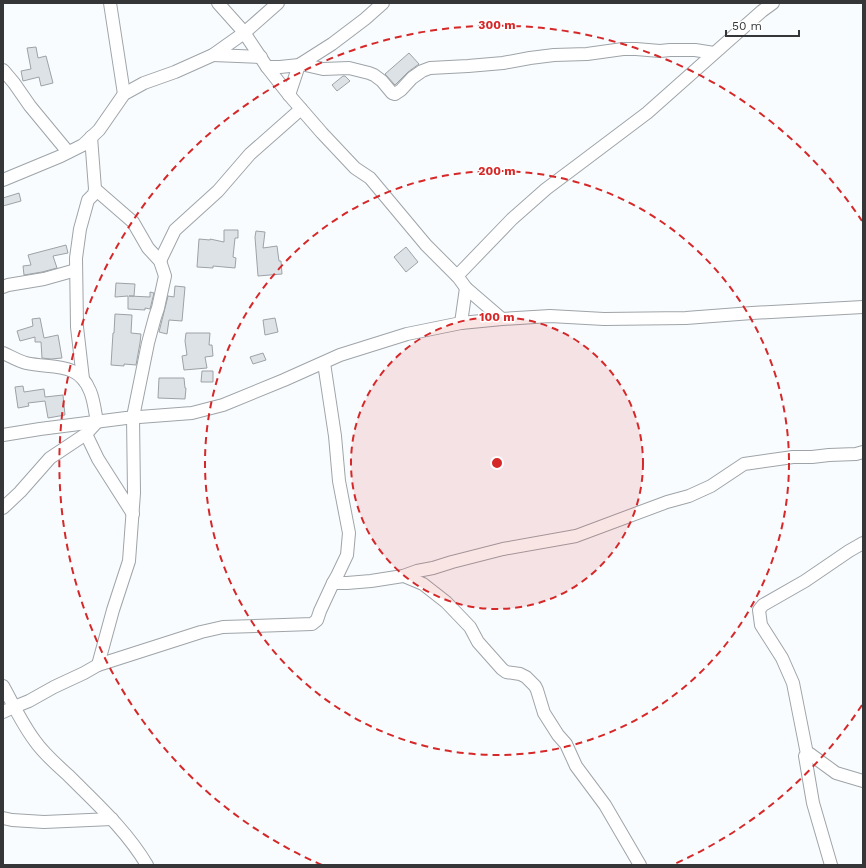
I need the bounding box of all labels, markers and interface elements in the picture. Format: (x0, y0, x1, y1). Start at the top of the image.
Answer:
scale bar (726, 12, 799, 38)
text: 300 m (478, 18, 516, 32)
text: 50 m (732, 19, 762, 33)
text: 200 m (478, 164, 516, 178)
text: 100 m (479, 310, 515, 324)
centre of rings (490, 456, 504, 470)

